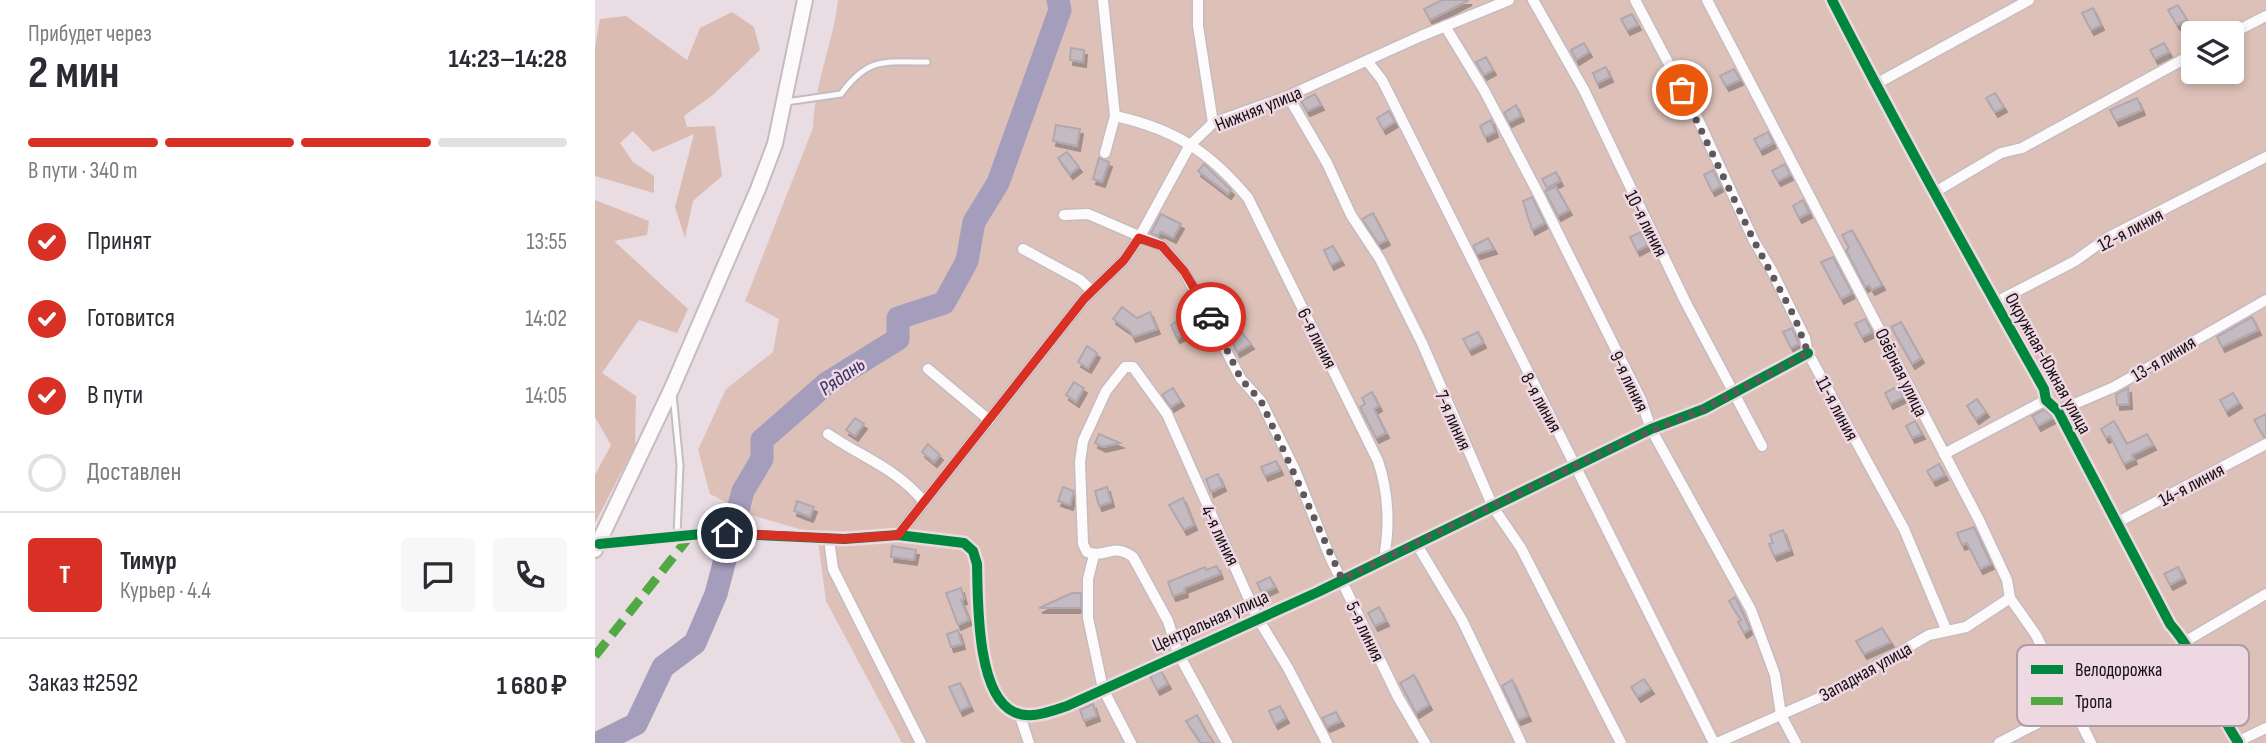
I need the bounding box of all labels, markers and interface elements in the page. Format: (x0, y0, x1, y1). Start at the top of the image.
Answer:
text: Прибудет через (28, 20, 152, 48)
map controls (2181, 21, 2244, 84)
button: layers (2181, 21, 2244, 84)
text: 14:23–14:28 (449, 44, 567, 75)
text: 2 мин (28, 46, 119, 101)
pin (1652, 60, 1712, 120)
icon: bag (1663, 71, 1701, 109)
street label: Нижняя улица (1212, 82, 1305, 137)
text: В пути · 340 m (28, 157, 138, 185)
street label: 10-я линия (1619, 187, 1672, 261)
street label: 12-я линия (2094, 203, 2167, 257)
icon: check (28, 223, 66, 261)
text: Принят (87, 226, 152, 257)
text: 13:55 (527, 228, 567, 256)
courier (1176, 282, 1246, 352)
street label: Окружная-Южная улица (1999, 289, 2096, 438)
icon: car (1192, 298, 1230, 336)
icon: check (28, 300, 66, 338)
text: Готовится (87, 303, 175, 334)
text: 14:02 (525, 305, 567, 333)
street label: 6-я линия (1292, 305, 1342, 373)
street label: Озёрная улица (1869, 325, 1932, 421)
street label: 13-я линия (2127, 331, 2200, 387)
street label: 9-я линия (1604, 347, 1653, 416)
water label: Рядань (814, 352, 870, 401)
street label: 8-я линия (1515, 369, 1566, 437)
street label: 11-я линия (1810, 373, 1863, 445)
icon: check (28, 377, 66, 415)
text: В пути (87, 380, 143, 411)
text: 14:05 (526, 382, 567, 410)
street label: 7-я линия (1429, 387, 1476, 454)
text: Доставлен (87, 457, 181, 488)
street label: 14-я линия (2155, 459, 2228, 512)
street label: 4-я линия (1195, 502, 1244, 570)
pin (697, 503, 757, 563)
icon: home (708, 514, 746, 552)
button: chat (401, 538, 475, 612)
button: phone (493, 538, 567, 612)
text: Тимур (120, 546, 177, 577)
text: Т (59, 560, 71, 591)
text: Курьер · 4.4 (120, 577, 211, 605)
street label: Центральная улица (1149, 585, 1272, 657)
street label: 5-я линия (1340, 598, 1389, 665)
street label: Западная улица (1815, 637, 1916, 707)
legend (2017, 645, 2249, 726)
text: Велодорожка (2075, 659, 2162, 682)
text: Заказ #2592 (28, 668, 138, 699)
text: 1 680 ₽ (497, 671, 567, 702)
text: Тропа (2075, 691, 2112, 714)

